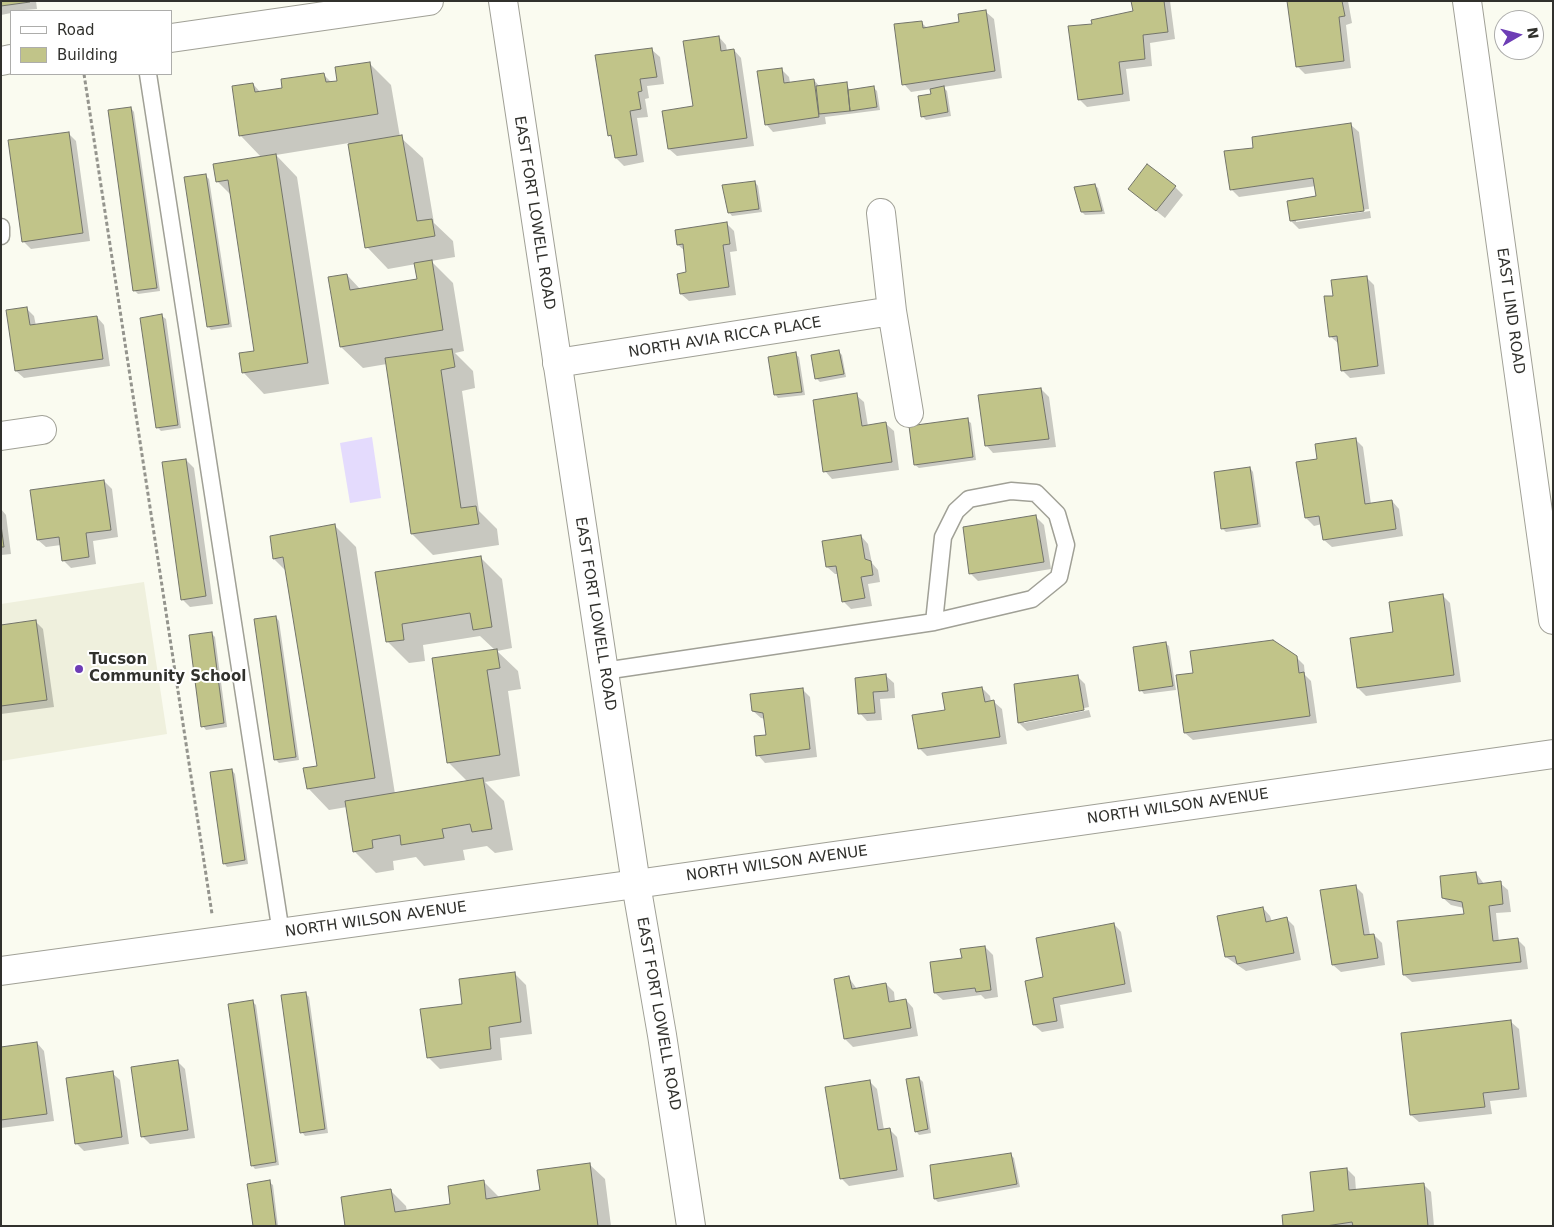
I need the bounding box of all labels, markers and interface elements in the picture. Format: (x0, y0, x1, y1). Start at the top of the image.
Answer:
legend (10, 10, 172, 75)
north arrow (1494, 10, 1544, 60)
text: Road (57, 21, 95, 39)
text: N (1524, 26, 1542, 40)
text: Building (57, 46, 118, 64)
street label: EAST FORT LOWELL ROAD (510, 115, 558, 311)
street label: EAST LIND ROAD (1492, 247, 1528, 375)
street label: NORTH AVIA RICCA PLACE (627, 314, 823, 362)
street label: EAST FORT LOWELL ROAD (571, 516, 619, 712)
place label: Tucson Community School (89, 651, 246, 686)
marker: Tucson Community School (73, 663, 85, 675)
street label: NORTH WILSON AVENUE (1086, 785, 1270, 829)
street label: NORTH WILSON AVENUE (685, 842, 869, 886)
street label: NORTH WILSON AVENUE (284, 898, 468, 942)
street label: EAST FORT LOWELL ROAD (632, 916, 684, 1112)

